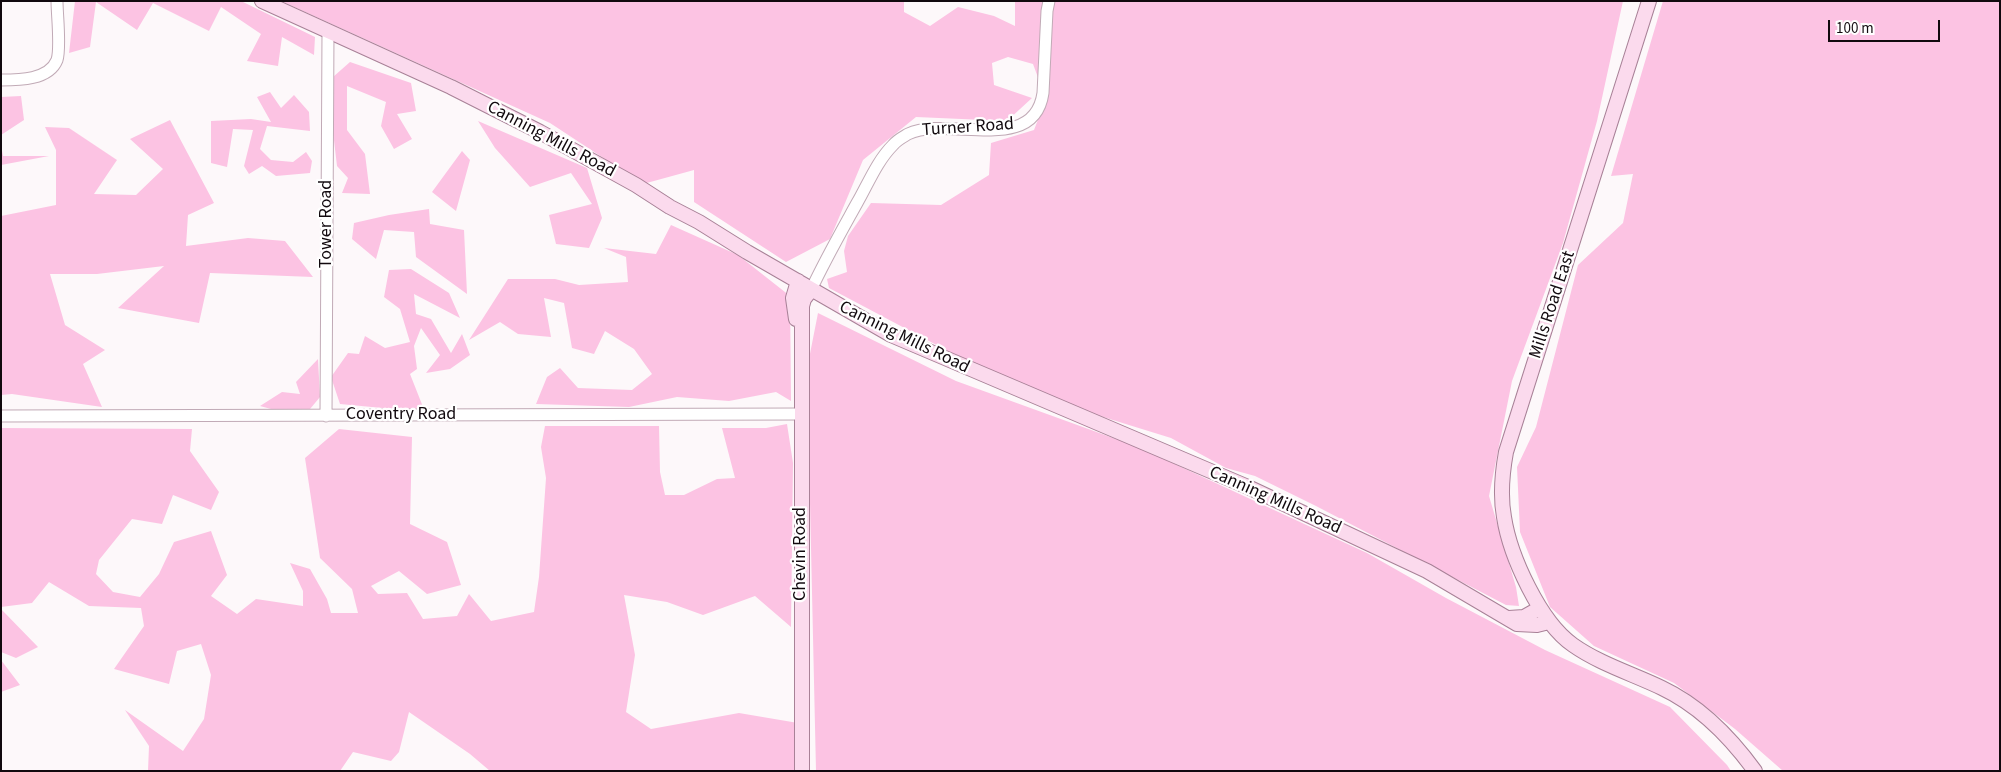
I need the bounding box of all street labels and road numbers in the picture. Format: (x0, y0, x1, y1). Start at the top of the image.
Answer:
street label: Canning Mills Road (483, 97, 619, 183)
street label: Turner Road (921, 114, 1015, 142)
street label: Tower Road (316, 180, 338, 268)
street label: Mills Road East (1525, 248, 1581, 362)
street label: Canning Mills Road (835, 297, 973, 379)
street label: Coventry Road (346, 404, 456, 426)
street label: Canning Mills Road (1206, 462, 1344, 540)
street label: Chevin Road (790, 507, 812, 601)

